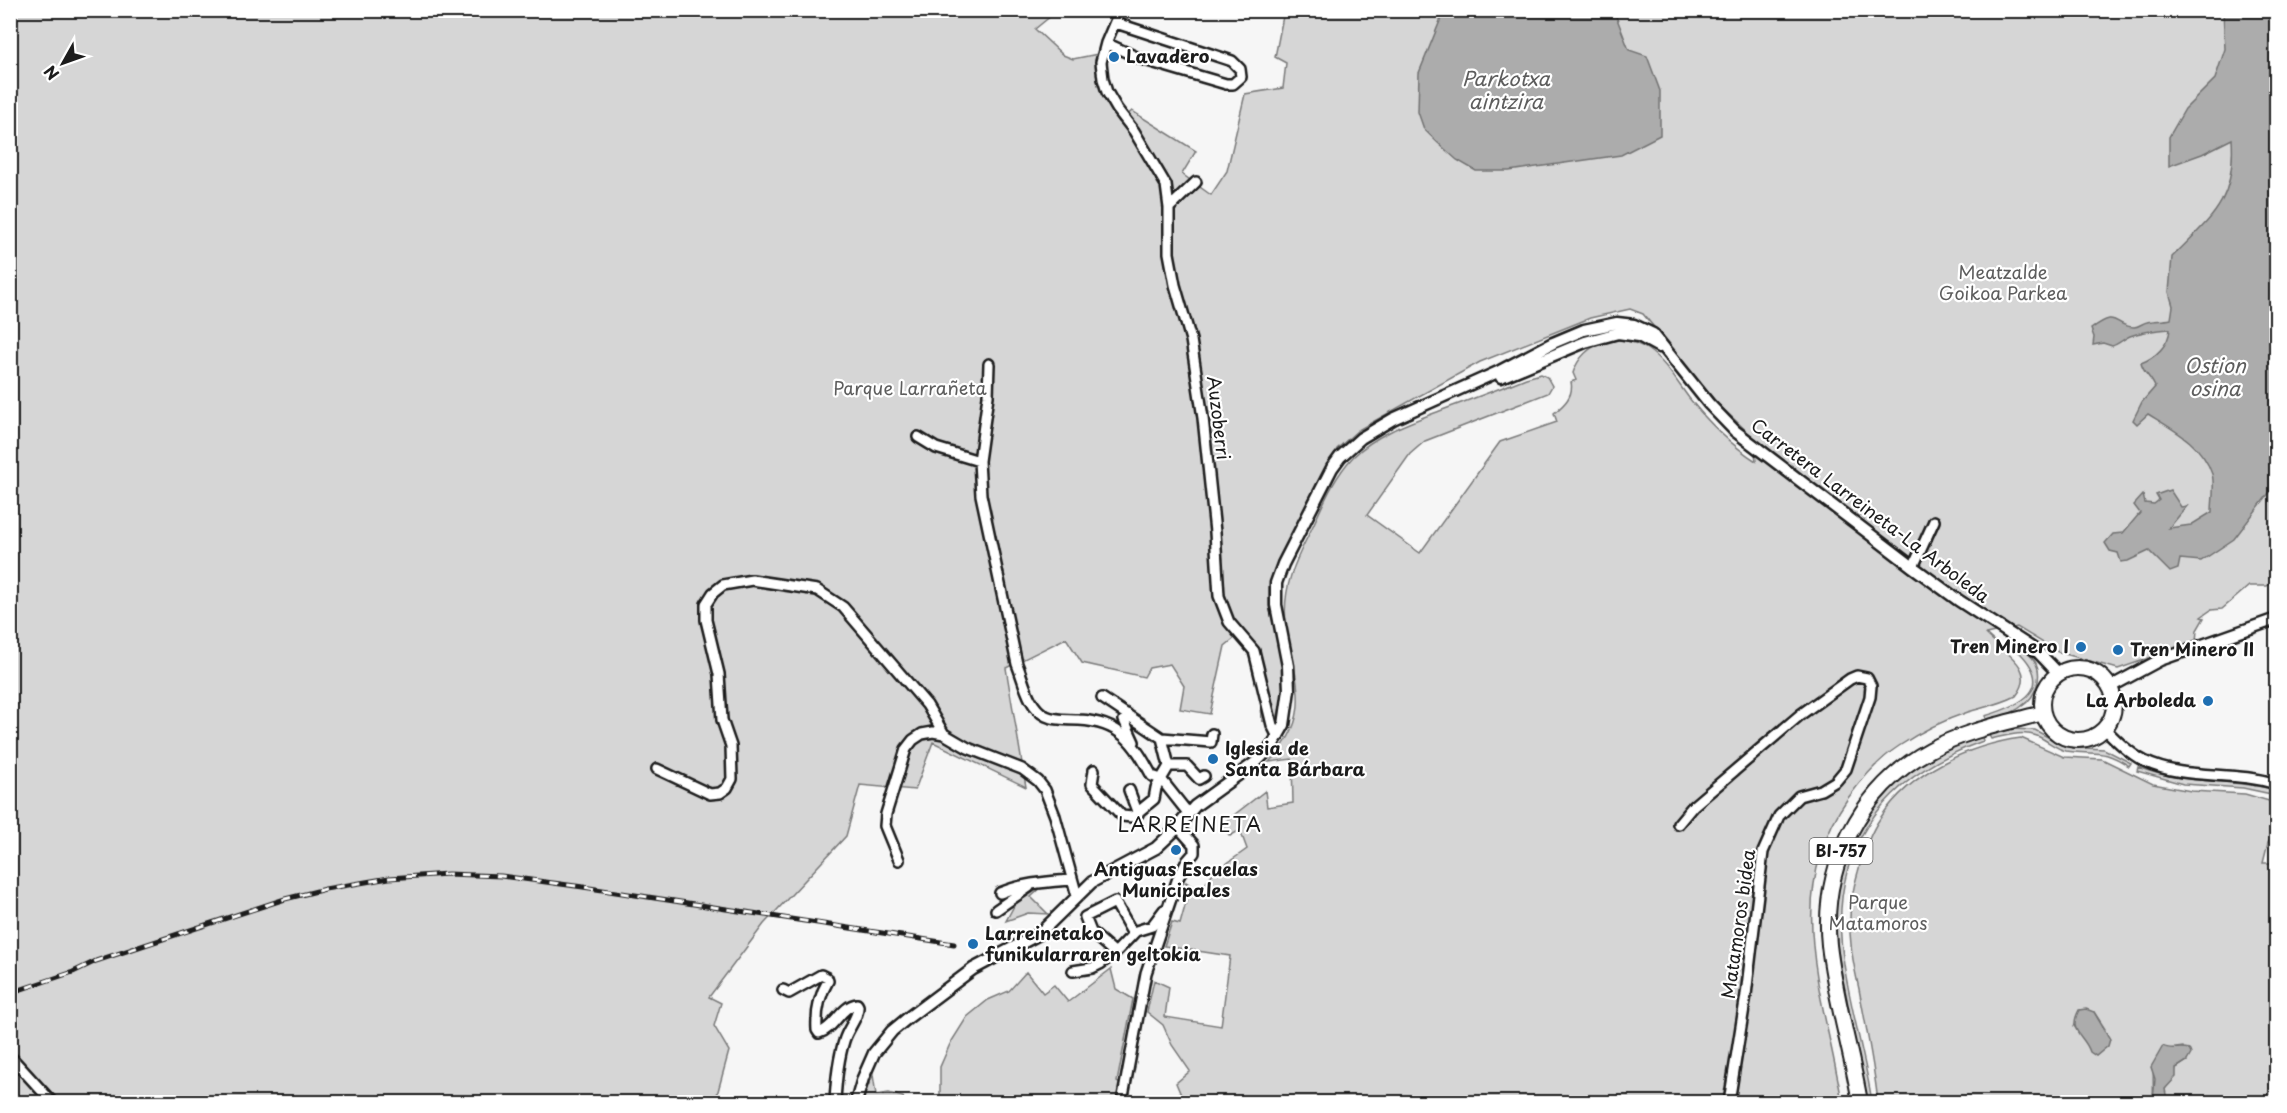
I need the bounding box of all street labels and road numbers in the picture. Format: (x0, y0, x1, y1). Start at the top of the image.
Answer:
street label: Auzoberri (1201, 374, 1238, 461)
street label: Carretera Larreineta-La Arboleda (1746, 411, 1996, 609)
road number: BI-757 (1810, 838, 1872, 864)
street label: Matamoros bidea (1714, 847, 1761, 1000)

